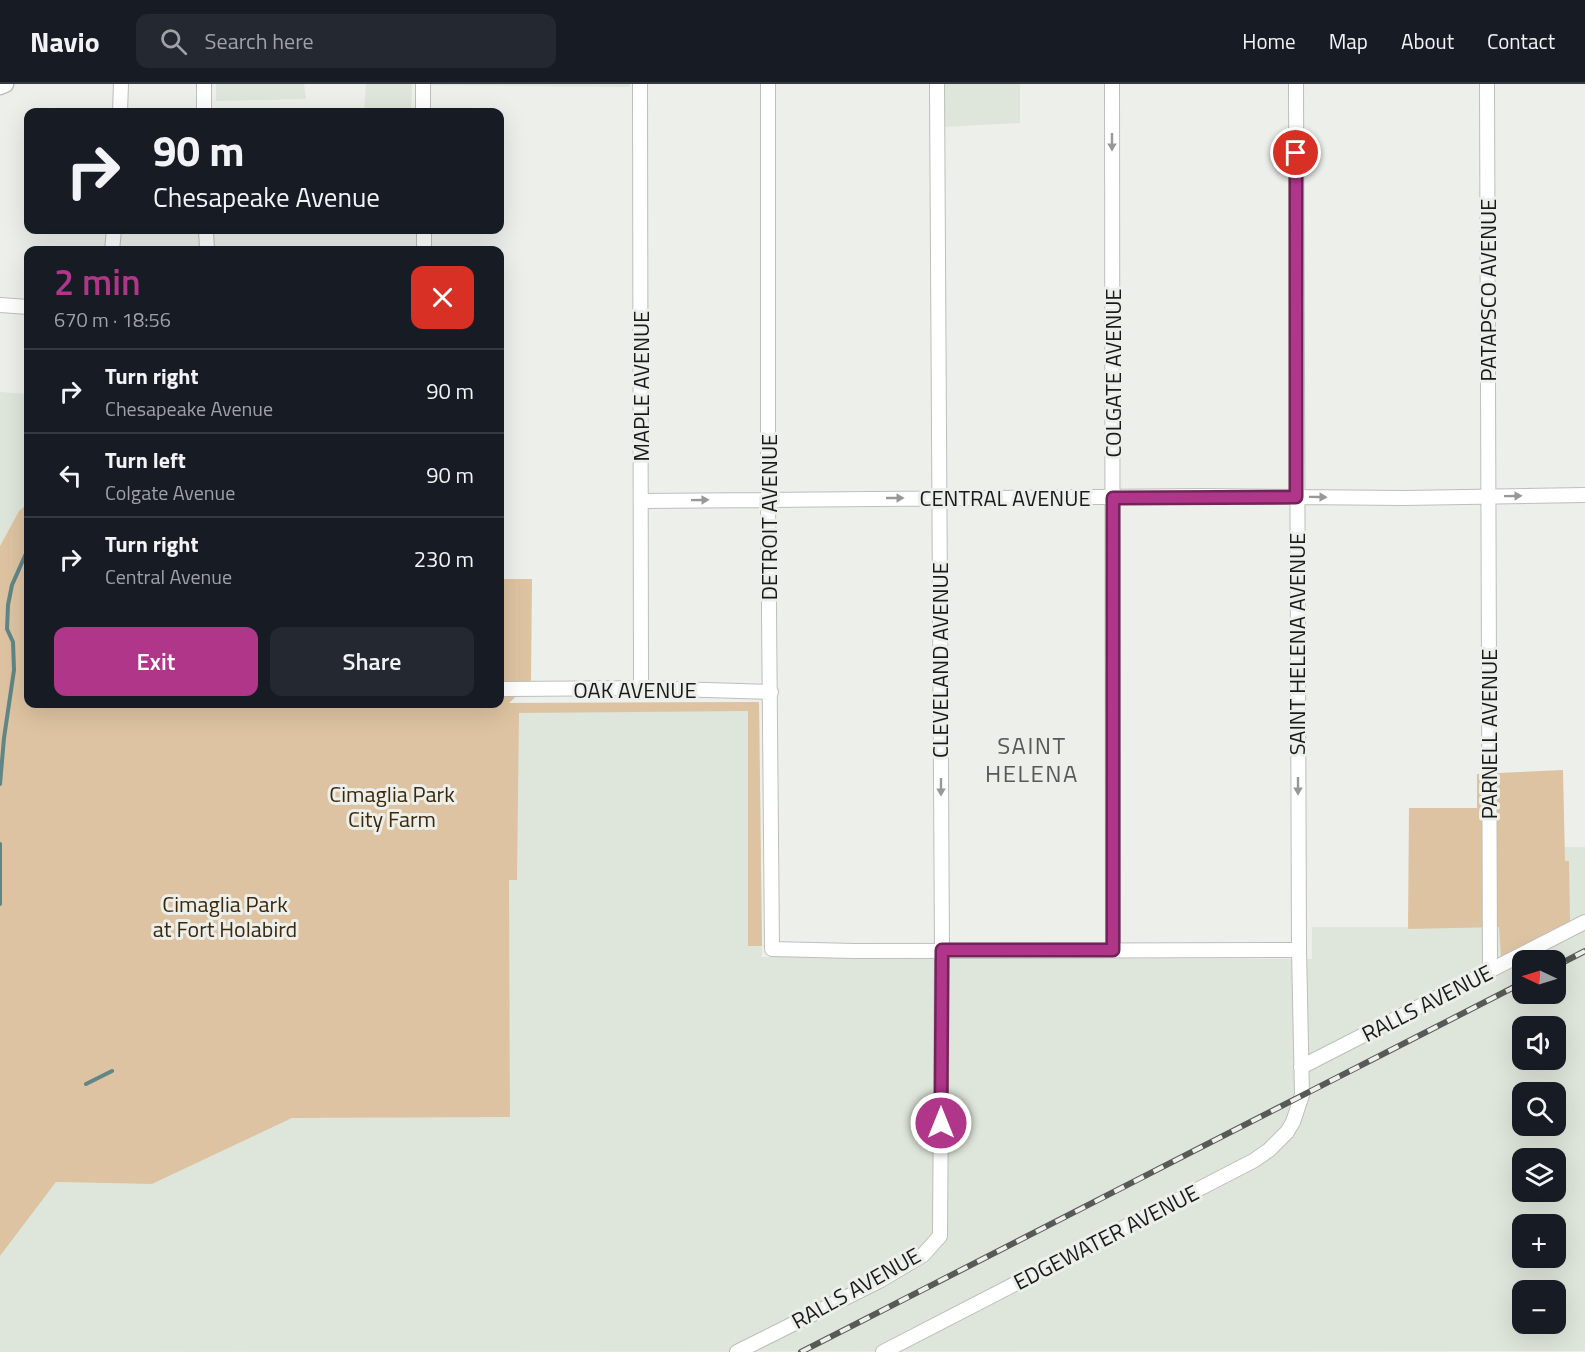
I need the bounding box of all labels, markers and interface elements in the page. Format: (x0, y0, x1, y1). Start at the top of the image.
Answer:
search box (136, 14, 556, 68)
text: Navio (30, 20, 100, 63)
text: Search here (205, 24, 314, 58)
icon: search (157, 25, 190, 58)
text: Home (1242, 25, 1296, 57)
text: Map (1329, 25, 1368, 57)
text: About (1401, 25, 1454, 57)
text: Contact (1487, 25, 1555, 57)
text: 90 m (153, 118, 245, 182)
pin (1270, 127, 1321, 178)
icon: right (54, 132, 132, 210)
one-way arrow (1107, 133, 1117, 152)
icon: arrive (1279, 136, 1312, 169)
text: Chesapeake Avenue (153, 176, 380, 217)
street label: PATAPSCO AVENUE (1471, 199, 1505, 381)
text: 2 min (54, 254, 141, 309)
button: close (411, 266, 474, 329)
street label: COLGATE AVENUE (1096, 288, 1130, 458)
text: 670 m · 18:56 (54, 304, 171, 335)
street label: MAPLE AVENUE (624, 311, 658, 461)
text: Turn right (105, 359, 199, 393)
text: 90 m (426, 374, 474, 408)
icon: right (54, 375, 87, 408)
text: Chesapeake Avenue (105, 393, 273, 424)
street label: DETROIT AVENUE (752, 434, 786, 600)
text: Turn left (105, 443, 186, 477)
text: 90 m (426, 458, 474, 492)
icon: left (54, 459, 87, 492)
text: Colgate Avenue (105, 477, 235, 508)
street label: CENTRAL AVENUE (919, 481, 1091, 515)
one-way arrow (1504, 491, 1523, 501)
one-way arrow (1309, 492, 1328, 502)
one-way arrow (885, 493, 904, 503)
one-way arrow (690, 495, 709, 505)
text: Turn right (105, 527, 199, 561)
street label: SAINT HELENA AVENUE (1280, 533, 1314, 755)
text: 230 m (414, 542, 474, 576)
icon: right (54, 543, 87, 576)
text: Central Avenue (105, 561, 232, 592)
street label: CLEVELAND AVENUE (923, 562, 957, 758)
button: Exit (54, 627, 258, 696)
button: Share (270, 627, 474, 696)
street label: PARNELL AVENUE (1472, 649, 1506, 819)
street label: OAK AVENUE (573, 673, 697, 707)
district label: SAINT HELENA (985, 727, 1079, 791)
park label: Cimaglia Park City Farm (329, 777, 455, 836)
one-way arrow (1293, 777, 1303, 796)
one-way arrow (936, 778, 946, 797)
park label: Cimaglia Park at Fort Holabird (153, 887, 297, 946)
north arrow (1512, 950, 1566, 1004)
map controls (1512, 950, 1566, 1334)
street label: RALLS AVENUE (1356, 955, 1498, 1051)
button: sound (1512, 1016, 1566, 1070)
button: search (1512, 1082, 1566, 1136)
position arrow (909, 1091, 973, 1155)
button: layers (1512, 1148, 1566, 1202)
street label: EDGEWATER AVENUE (1007, 1176, 1205, 1298)
button: + (1512, 1214, 1566, 1268)
street label: RALLS AVENUE (785, 1238, 927, 1338)
button: − (1512, 1280, 1566, 1334)

